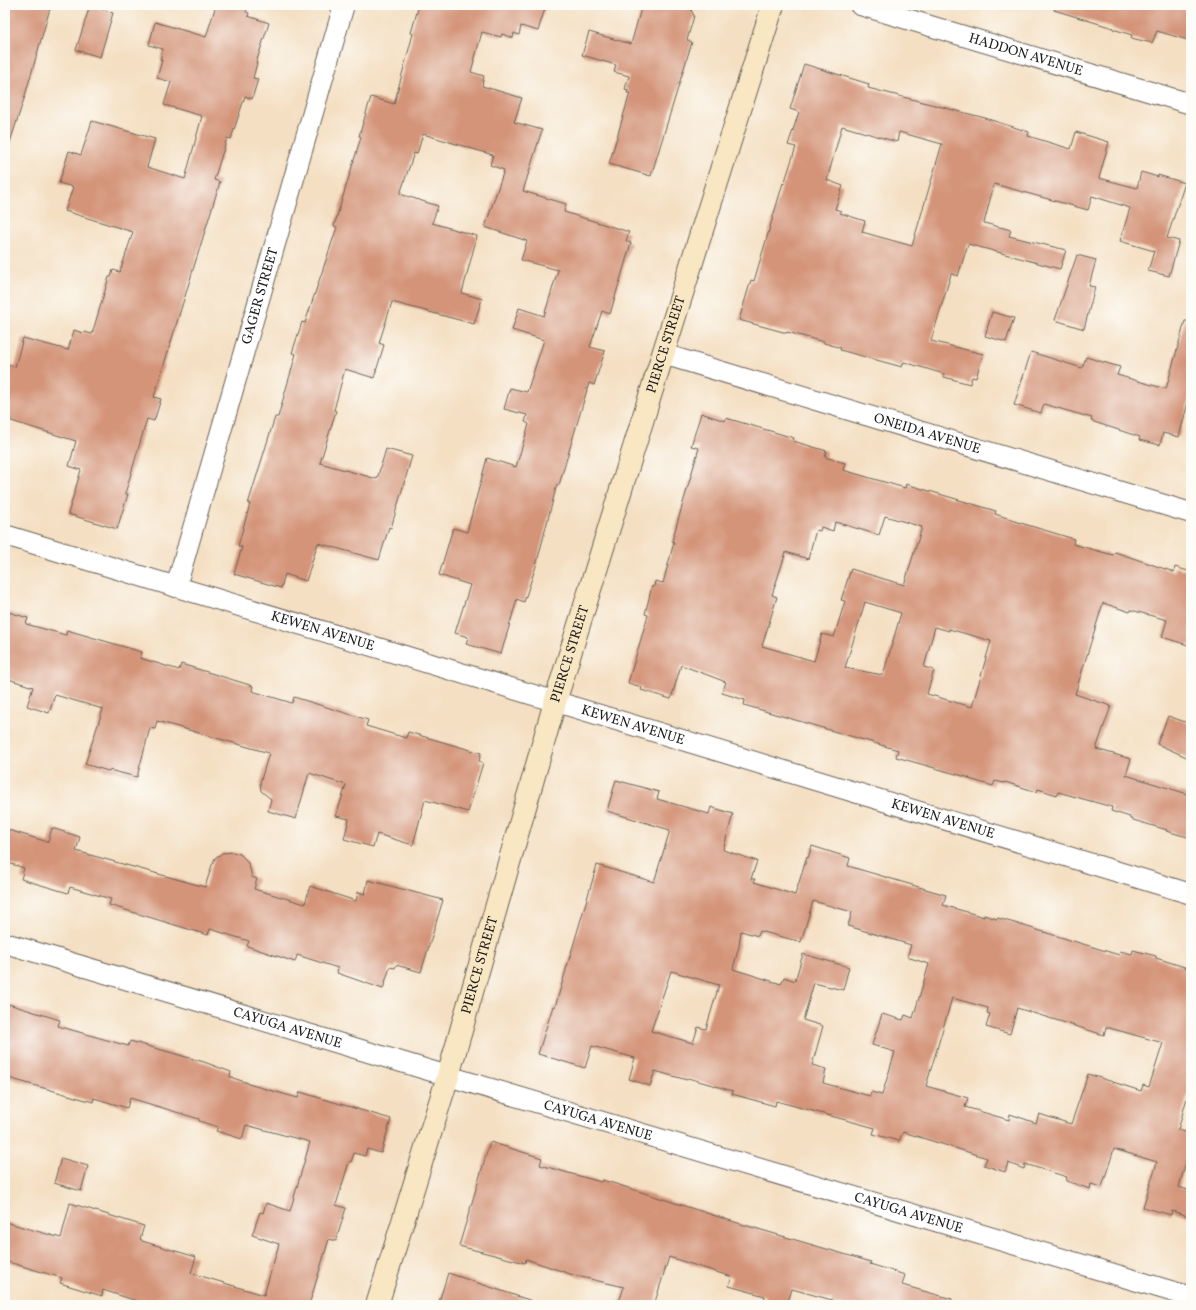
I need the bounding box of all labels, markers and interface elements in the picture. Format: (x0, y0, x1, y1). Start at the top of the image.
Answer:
street label: HADDON AVENUE (966, 29, 1085, 81)
street label: GAGER STREET (237, 245, 283, 346)
street label: PIERCE STREET (642, 294, 690, 396)
street label: ONEIDA AVENUE (872, 409, 983, 459)
street label: PIERCE STREET (546, 603, 594, 705)
street label: KEWEN AVENUE (269, 607, 377, 656)
street label: KEWEN AVENUE (579, 700, 687, 750)
street label: KEWEN AVENUE (889, 794, 997, 844)
street label: PIERCE STREET (457, 914, 503, 1016)
street label: CAYUGA AVENUE (231, 1003, 344, 1053)
street label: CAYUGA AVENUE (541, 1095, 655, 1146)
street label: CAYUGA AVENUE (852, 1188, 965, 1238)

